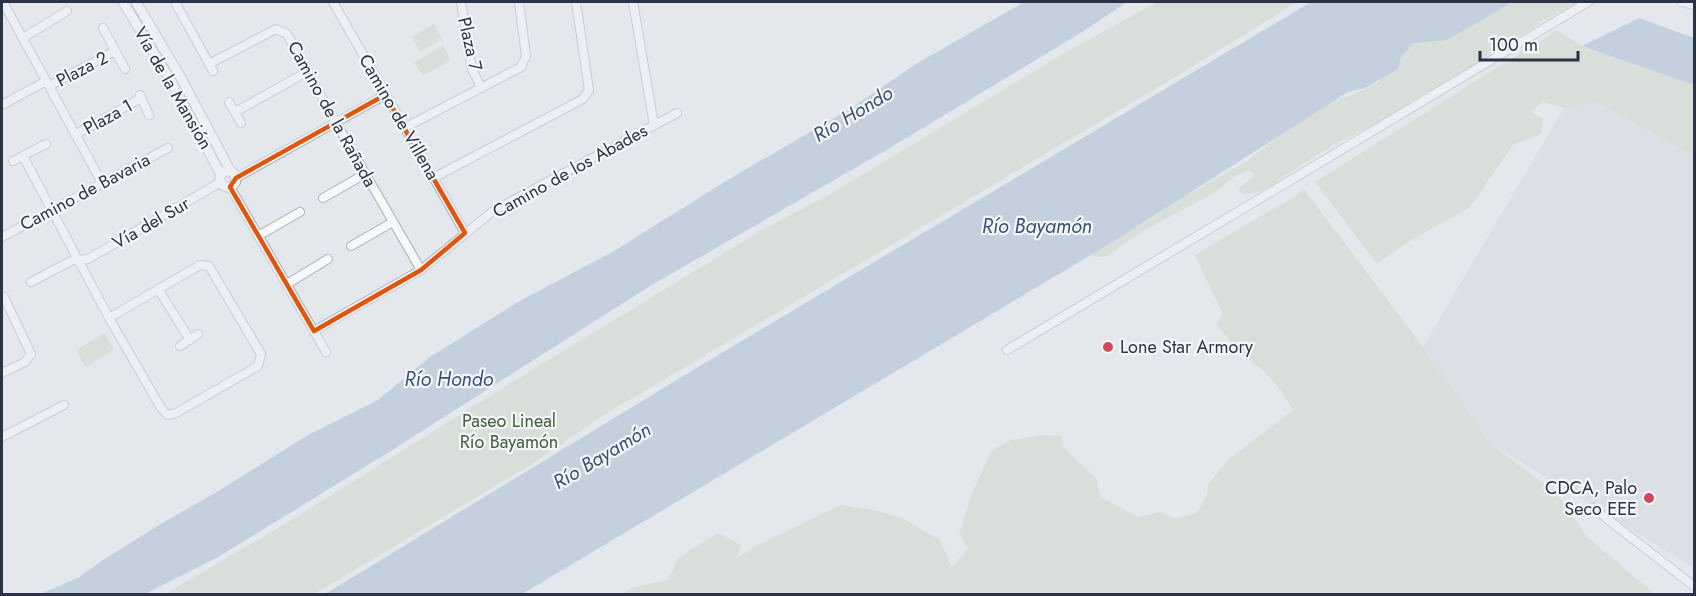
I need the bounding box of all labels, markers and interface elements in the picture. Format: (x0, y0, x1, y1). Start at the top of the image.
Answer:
street label: Plaza 7 (451, 15, 489, 74)
street label: Vía de la Mansión (127, 22, 219, 154)
scale bar (1480, 24, 1578, 62)
text: 100 m (1489, 32, 1538, 58)
street label: Camino de la Rañada (281, 36, 383, 192)
street label: Plaza 2 (52, 45, 112, 93)
street label: Camino de Villena (352, 49, 446, 185)
water label: Río Hondo (807, 78, 899, 149)
street label: Plaza 1 (78, 93, 138, 141)
street label: Camino de los Abades (488, 118, 652, 224)
street label: Camino de Bavaria (15, 147, 155, 237)
street label: Vía del Sur (108, 190, 195, 256)
water label: Río Bayamón (982, 212, 1092, 241)
place label: Lone Star Armory (1120, 334, 1253, 360)
marker: Lone Star Armory (1101, 340, 1115, 354)
water label: Río Hondo (405, 365, 494, 394)
park label: Paseo Lineal Río Bayamón (460, 408, 558, 455)
water label: Río Bayamón (547, 415, 657, 497)
place label: CDCA, Palo Seco EEE (1545, 475, 1637, 522)
marker: CDCA, Palo Seco EEE (1642, 491, 1656, 505)

